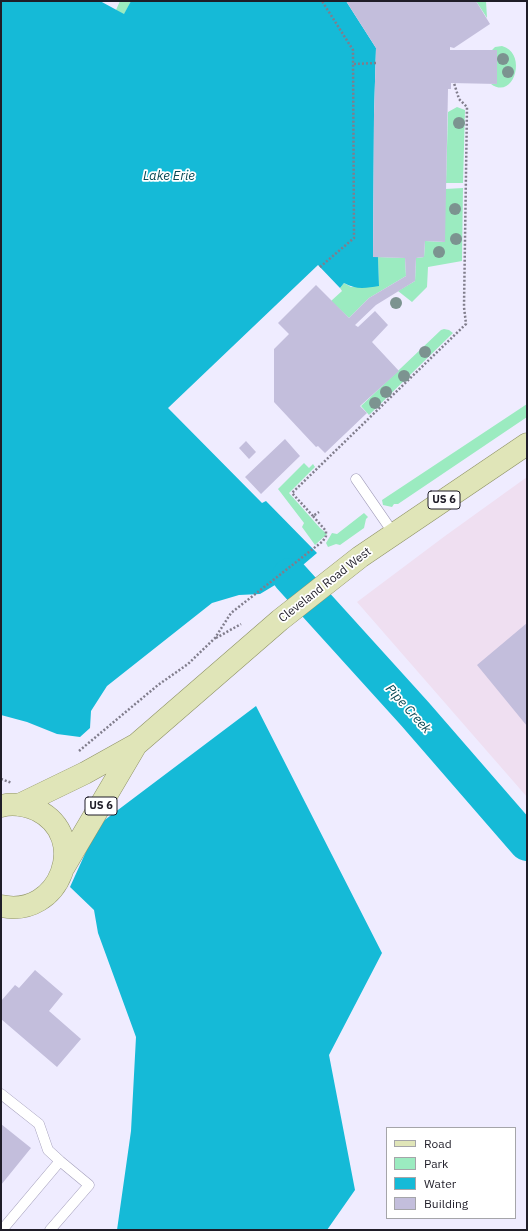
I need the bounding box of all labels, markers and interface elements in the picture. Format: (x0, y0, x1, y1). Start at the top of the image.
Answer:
water label: Lake Erie (143, 168, 195, 184)
road number: US 6 (428, 491, 460, 509)
street label: Cleveland Road West (276, 544, 374, 626)
water label: Pipe Creek (382, 681, 434, 737)
road number: US 6 (85, 797, 117, 815)
legend (386, 1127, 516, 1219)
text: Road (424, 1136, 452, 1151)
text: Park (424, 1156, 448, 1171)
text: Water (424, 1176, 456, 1191)
text: Building (424, 1196, 468, 1211)

